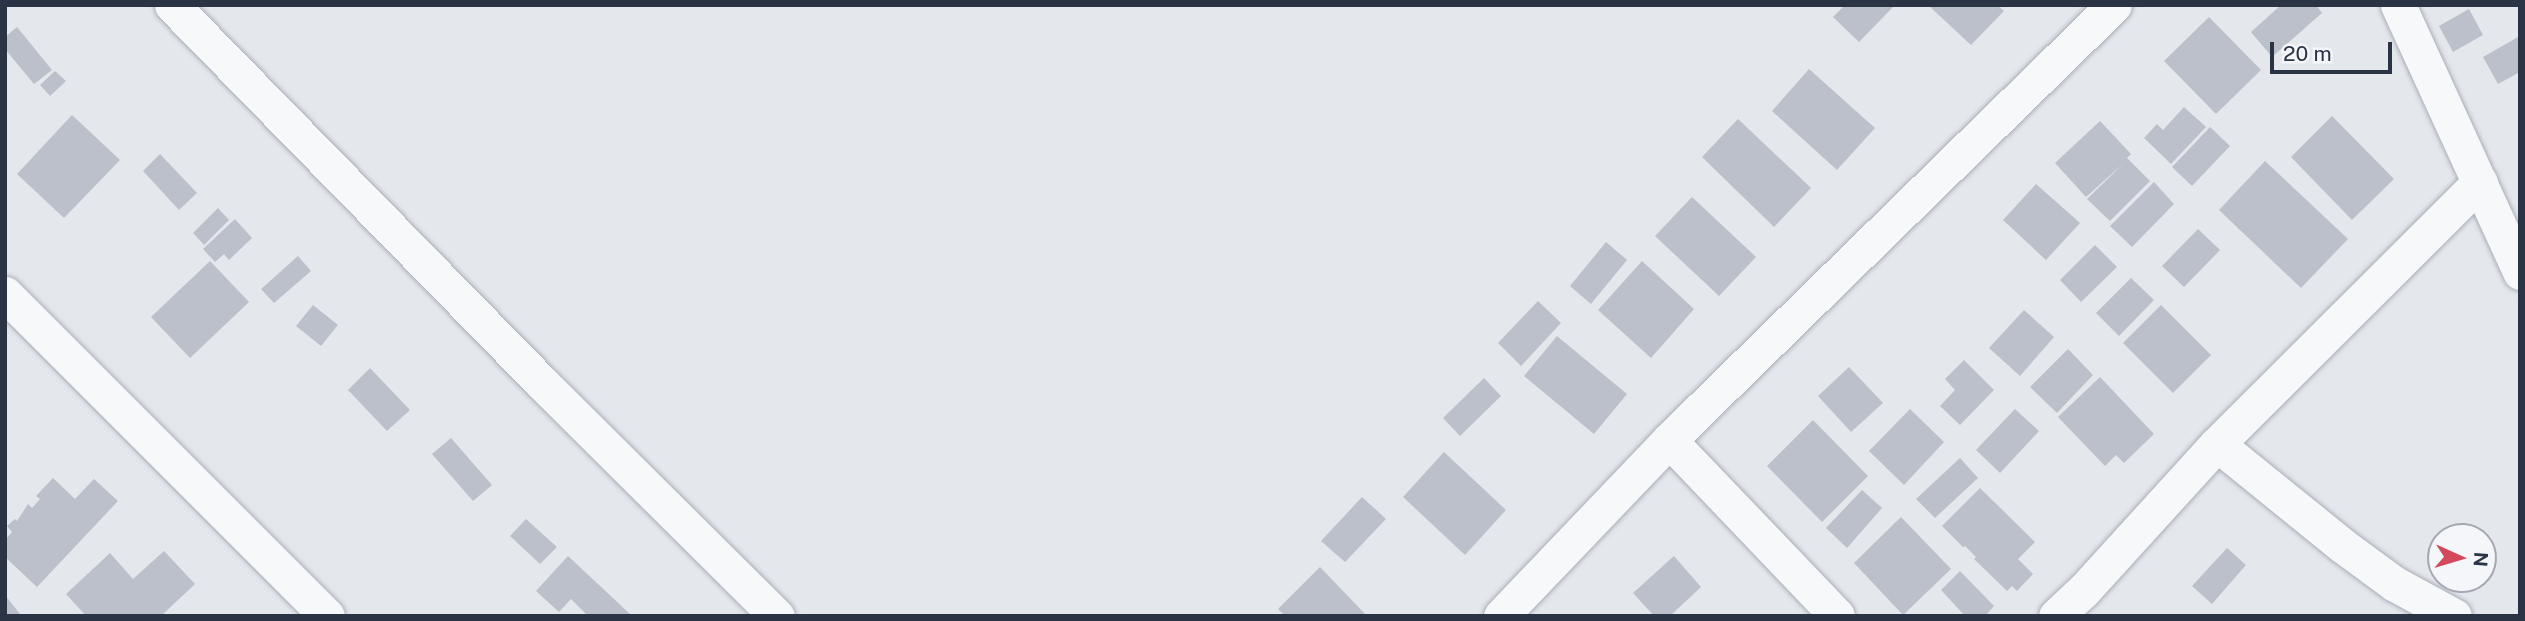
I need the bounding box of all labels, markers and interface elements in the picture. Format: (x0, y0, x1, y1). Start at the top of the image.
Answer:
scale bar (2273, 28, 2396, 72)
text: 20 m (2283, 41, 2332, 66)
north arrow (2427, 523, 2497, 593)
text: N (2469, 551, 2492, 567)

